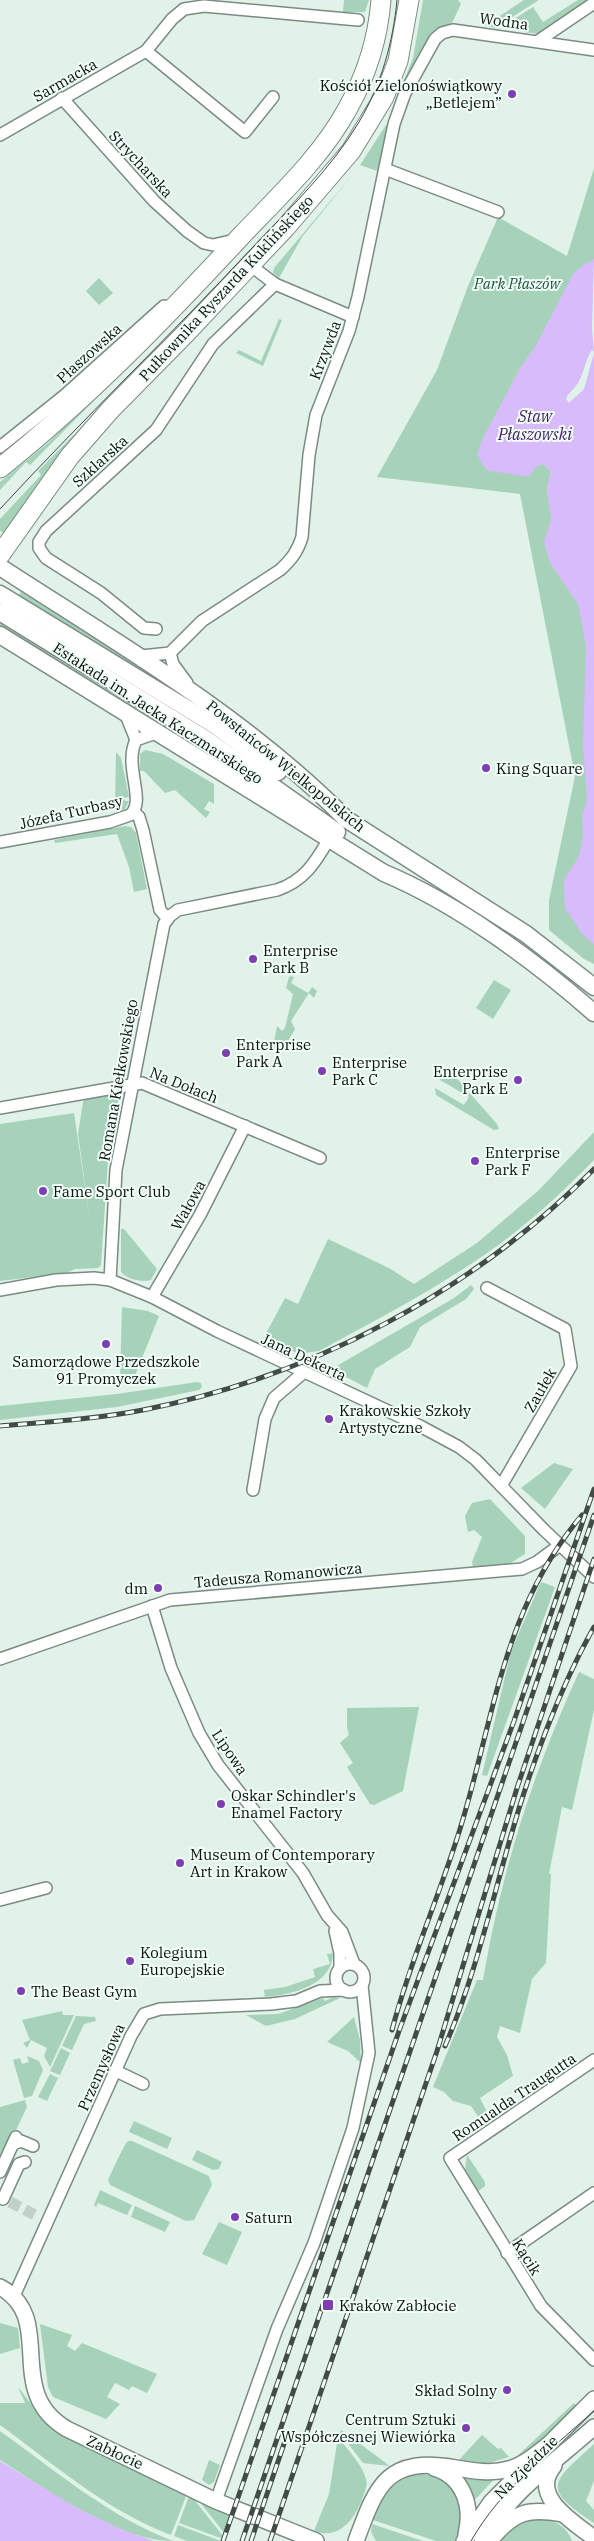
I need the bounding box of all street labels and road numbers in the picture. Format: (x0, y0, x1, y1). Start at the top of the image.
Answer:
street label: Wodna (478, 8, 530, 34)
street label: Sarmacka (30, 54, 100, 106)
street label: Strycharska (105, 126, 177, 202)
street label: Pułkownika Ryszarda Kuklińskiego (135, 191, 317, 385)
street label: Krzywda (305, 318, 345, 382)
street label: Płaszowska (53, 319, 125, 387)
street label: Szklarska (68, 431, 132, 491)
street label: Estakada im. Jacka Kaczmarskiego (50, 638, 266, 788)
street label: Powstańców Wielkopolskich (203, 696, 369, 836)
street label: Józefa Turbasy (18, 791, 124, 833)
street label: Romana Kiełkowskiego (94, 998, 142, 1162)
street label: Na Dołach (147, 1063, 221, 1107)
street label: Wałowa (166, 1177, 210, 1233)
street label: Jana Dekerta (258, 1329, 350, 1385)
street label: Zaułek (520, 1364, 560, 1416)
street label: Tadeusza Romanowicza (193, 1558, 363, 1592)
street label: Lipowa (208, 1726, 252, 1778)
street label: Przemysłowa (73, 2020, 129, 2114)
street label: Romualda Traugutta (449, 2049, 579, 2145)
street label: Kącik (508, 2235, 546, 2279)
street label: Zabłocie (84, 2431, 146, 2473)
street label: Na Zjeździe (490, 2431, 562, 2503)

